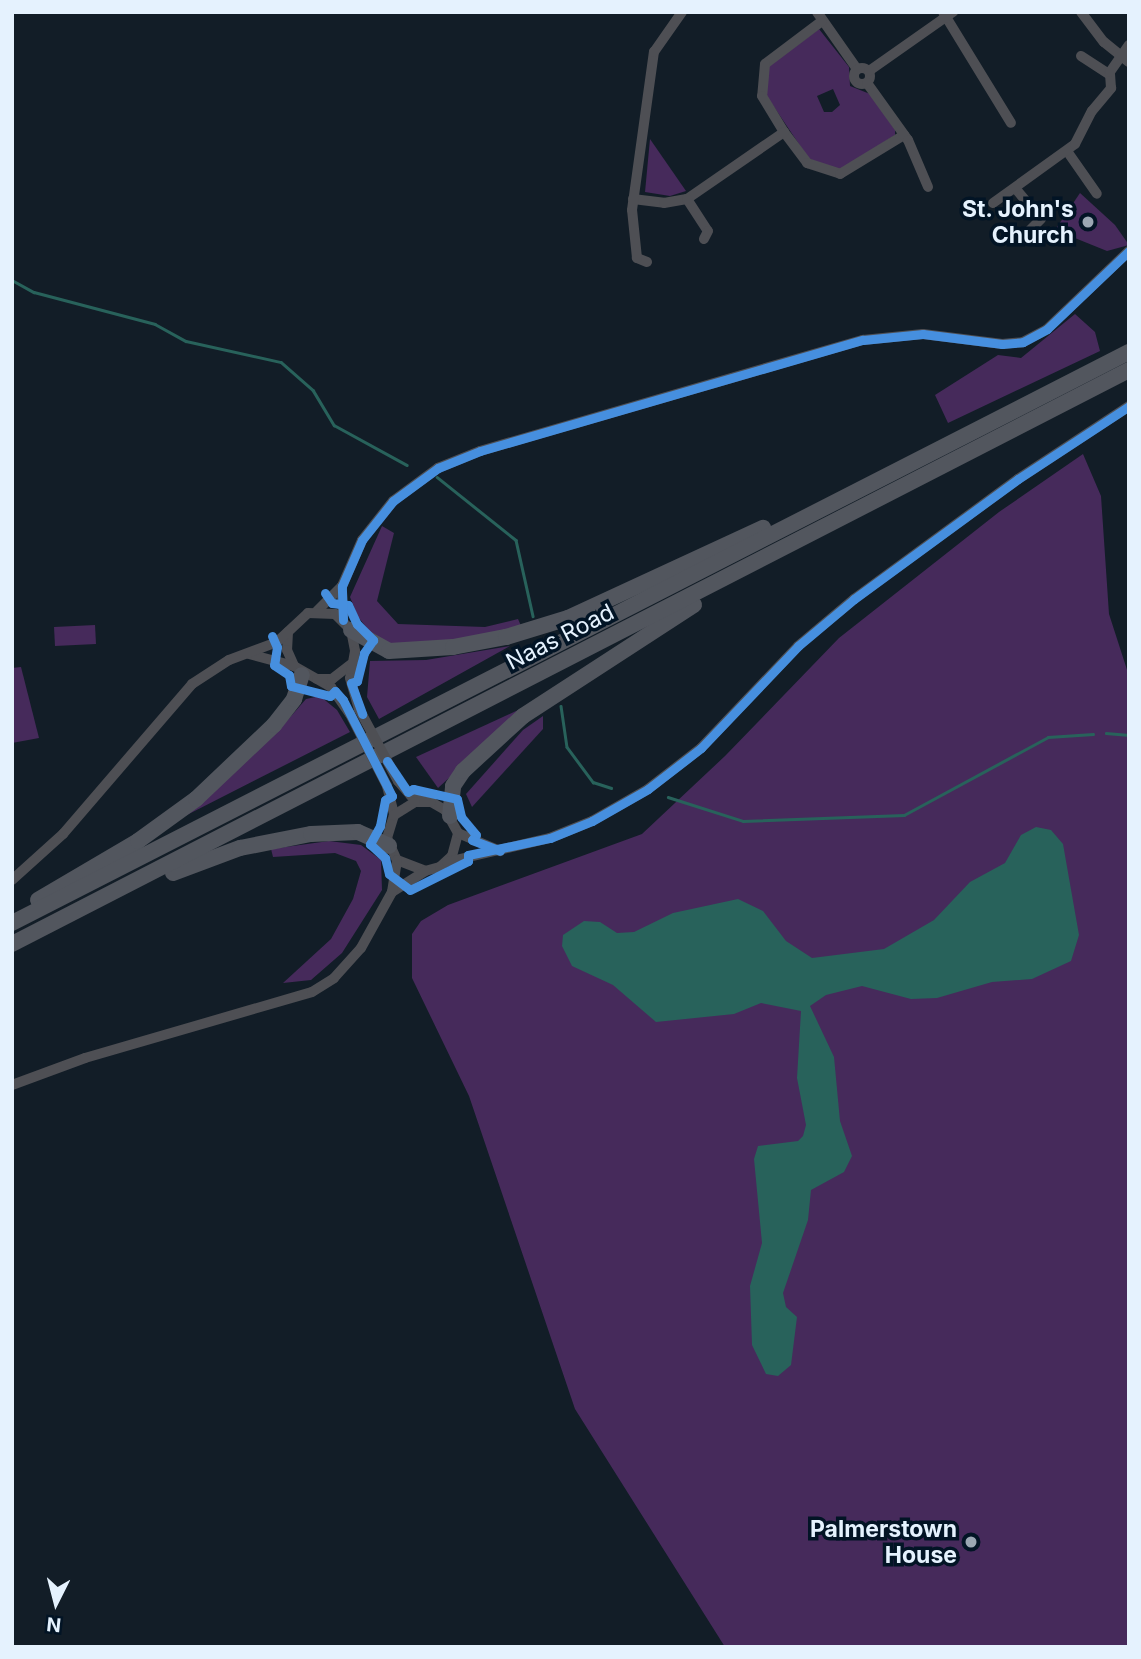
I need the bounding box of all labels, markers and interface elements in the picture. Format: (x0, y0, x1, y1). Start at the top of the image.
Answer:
place label: St. John's Church (961, 195, 1074, 249)
marker: St. John's Church (1080, 214, 1096, 230)
street label: Naas Road (502, 598, 618, 676)
place label: Palmerstown House (810, 1515, 957, 1569)
marker: Palmerstown House (963, 1534, 979, 1550)
north arrow (21, 1568, 91, 1638)
text: N (45, 1612, 62, 1637)

